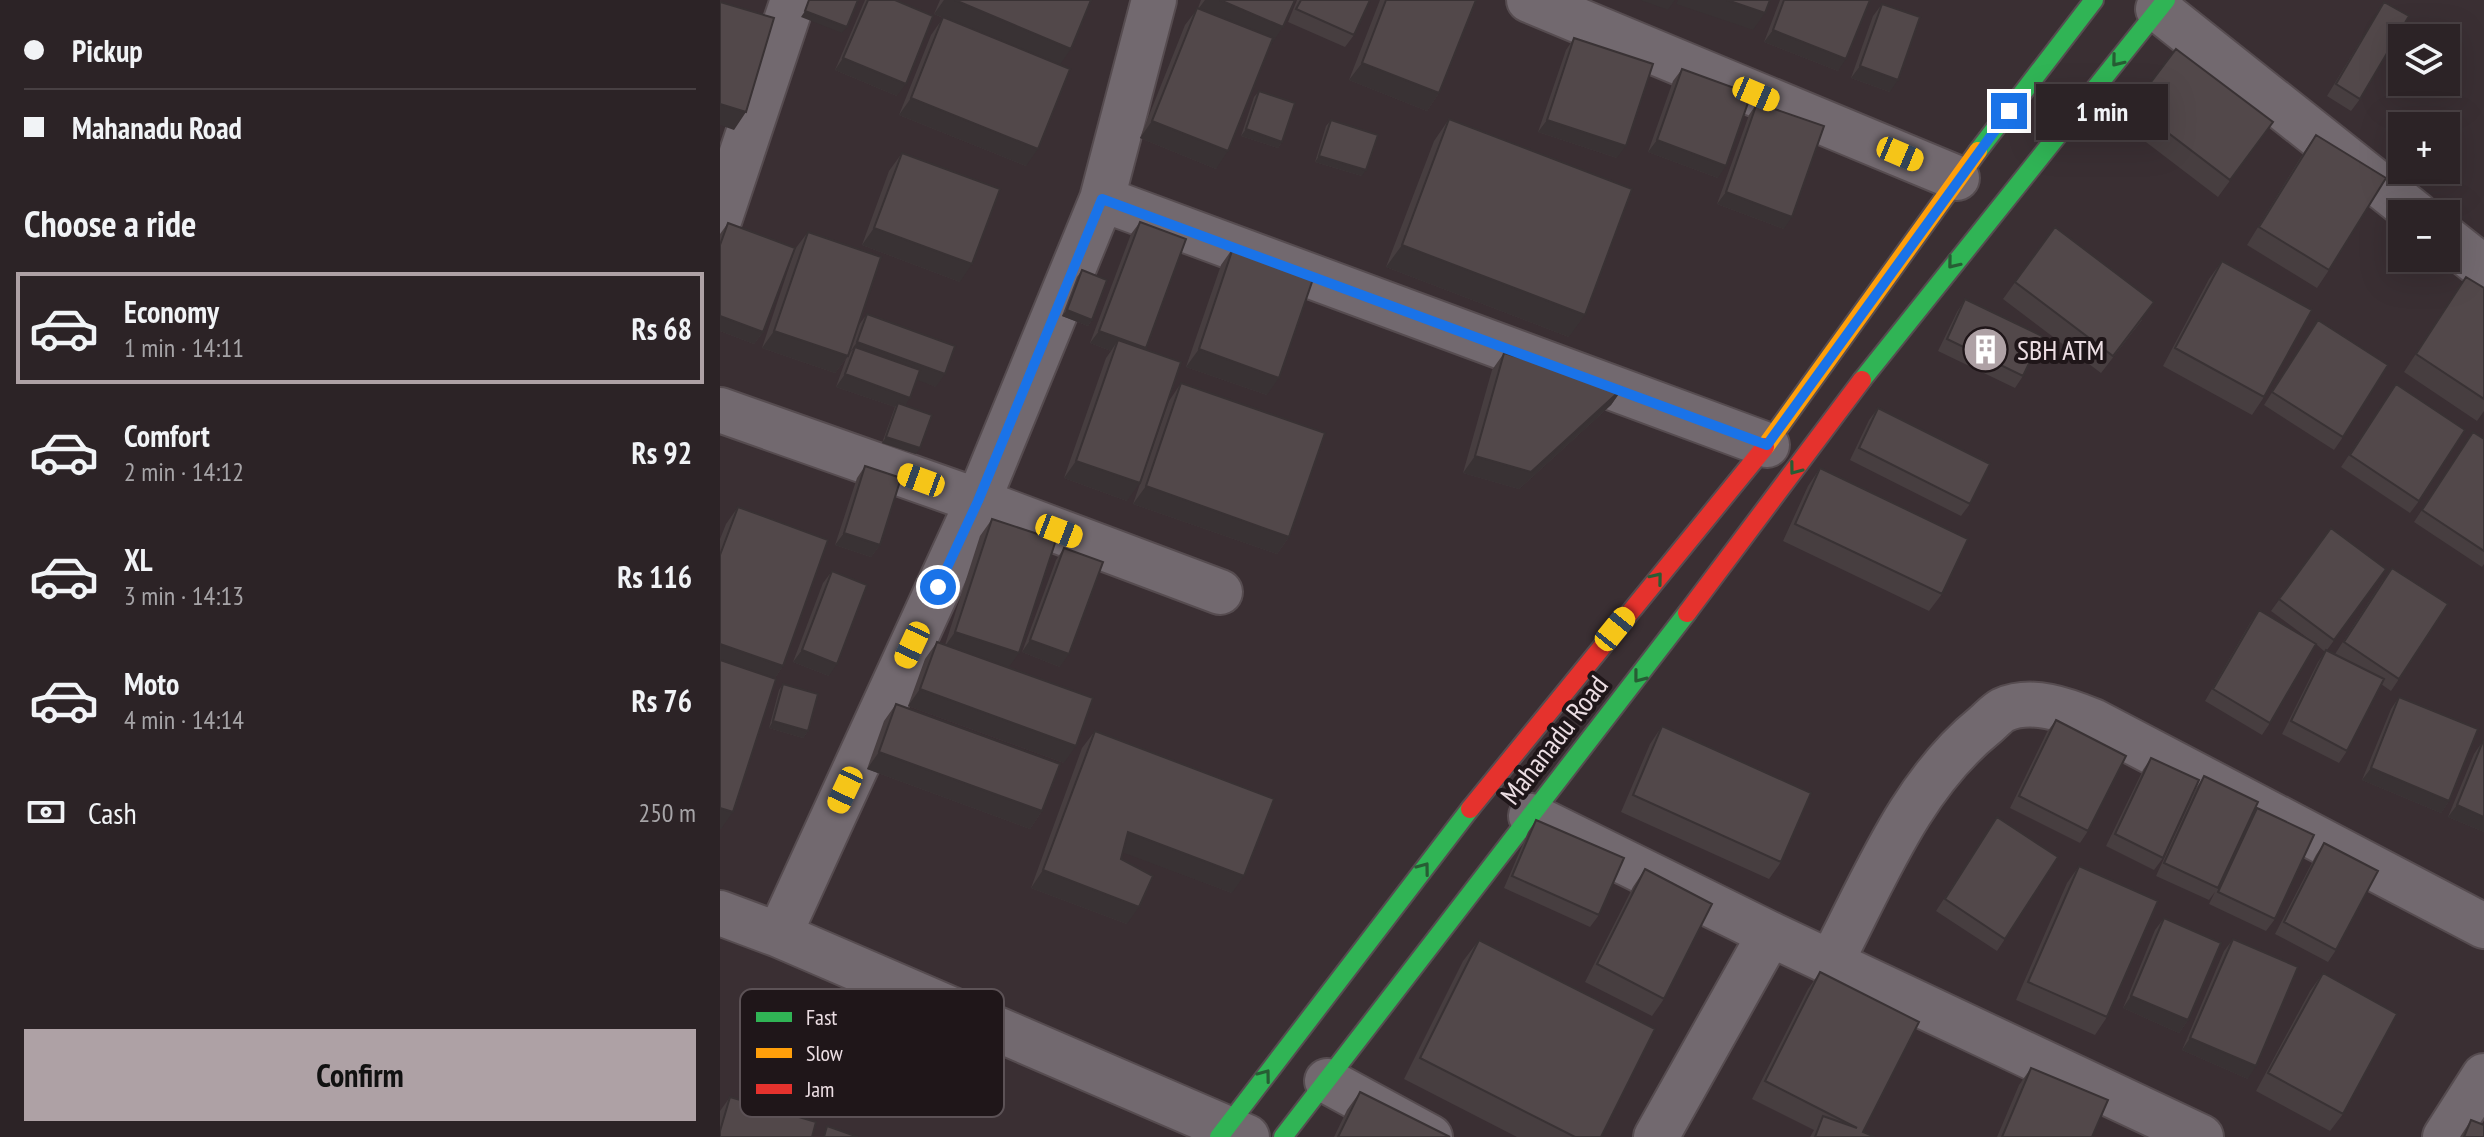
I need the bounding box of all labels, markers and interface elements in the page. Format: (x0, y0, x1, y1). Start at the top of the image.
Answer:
map controls (2388, 24, 2460, 272)
button: layers (2388, 24, 2460, 96)
text: Pickup (72, 31, 143, 70)
one-way arrow (2112, 52, 2126, 67)
car (1729, 74, 1783, 114)
callout: 1 min (2037, 83, 2169, 139)
route end (1991, 93, 2027, 129)
text: 1 min (2076, 95, 2128, 128)
text: Mahanadu Road (72, 108, 242, 147)
button: + (2388, 112, 2460, 184)
car (1873, 134, 1927, 174)
text: Choose a ride (24, 200, 196, 247)
button: − (2388, 200, 2460, 272)
one-way arrow (1949, 254, 1963, 269)
icon: car (28, 292, 100, 364)
text: Economy (124, 292, 219, 331)
text: Rs 68 (632, 309, 692, 348)
building icon: SBH ATM (1962, 326, 2010, 374)
text: 1 min · 14:11 (124, 331, 244, 364)
place label: SBH ATM (2017, 331, 2104, 368)
icon: car (28, 416, 100, 488)
text: Comfort (124, 416, 210, 455)
text: Rs 92 (632, 433, 692, 472)
text: 2 min · 14:12 (124, 455, 244, 488)
one-way arrow (1790, 460, 1805, 475)
car (894, 461, 948, 499)
car (1032, 511, 1086, 551)
icon: car (28, 540, 100, 612)
text: XL (124, 540, 153, 579)
text: Rs 116 (617, 557, 692, 596)
route start (920, 569, 956, 605)
one-way arrow (1647, 572, 1661, 587)
text: 3 min · 14:13 (124, 579, 244, 612)
car (1591, 603, 1639, 655)
car (891, 618, 933, 672)
icon: car (28, 664, 100, 736)
text: Moto (124, 664, 179, 703)
street label: Mahanadu Road (1492, 668, 1616, 812)
one-way arrow (1634, 668, 1648, 683)
text: Rs 76 (632, 681, 692, 720)
text: 4 min · 14:14 (124, 703, 244, 736)
car (824, 763, 866, 817)
icon: cash (24, 790, 68, 834)
text: Cash (88, 793, 137, 832)
text: 250 m (638, 796, 696, 829)
one-way arrow (1414, 862, 1428, 877)
legend (740, 989, 1004, 1117)
text: Fast (806, 1003, 837, 1031)
button: Confirm (24, 1029, 696, 1121)
text: Slow (806, 1039, 843, 1067)
one-way arrow (1256, 1069, 1270, 1083)
text: Jam (805, 1075, 834, 1103)

